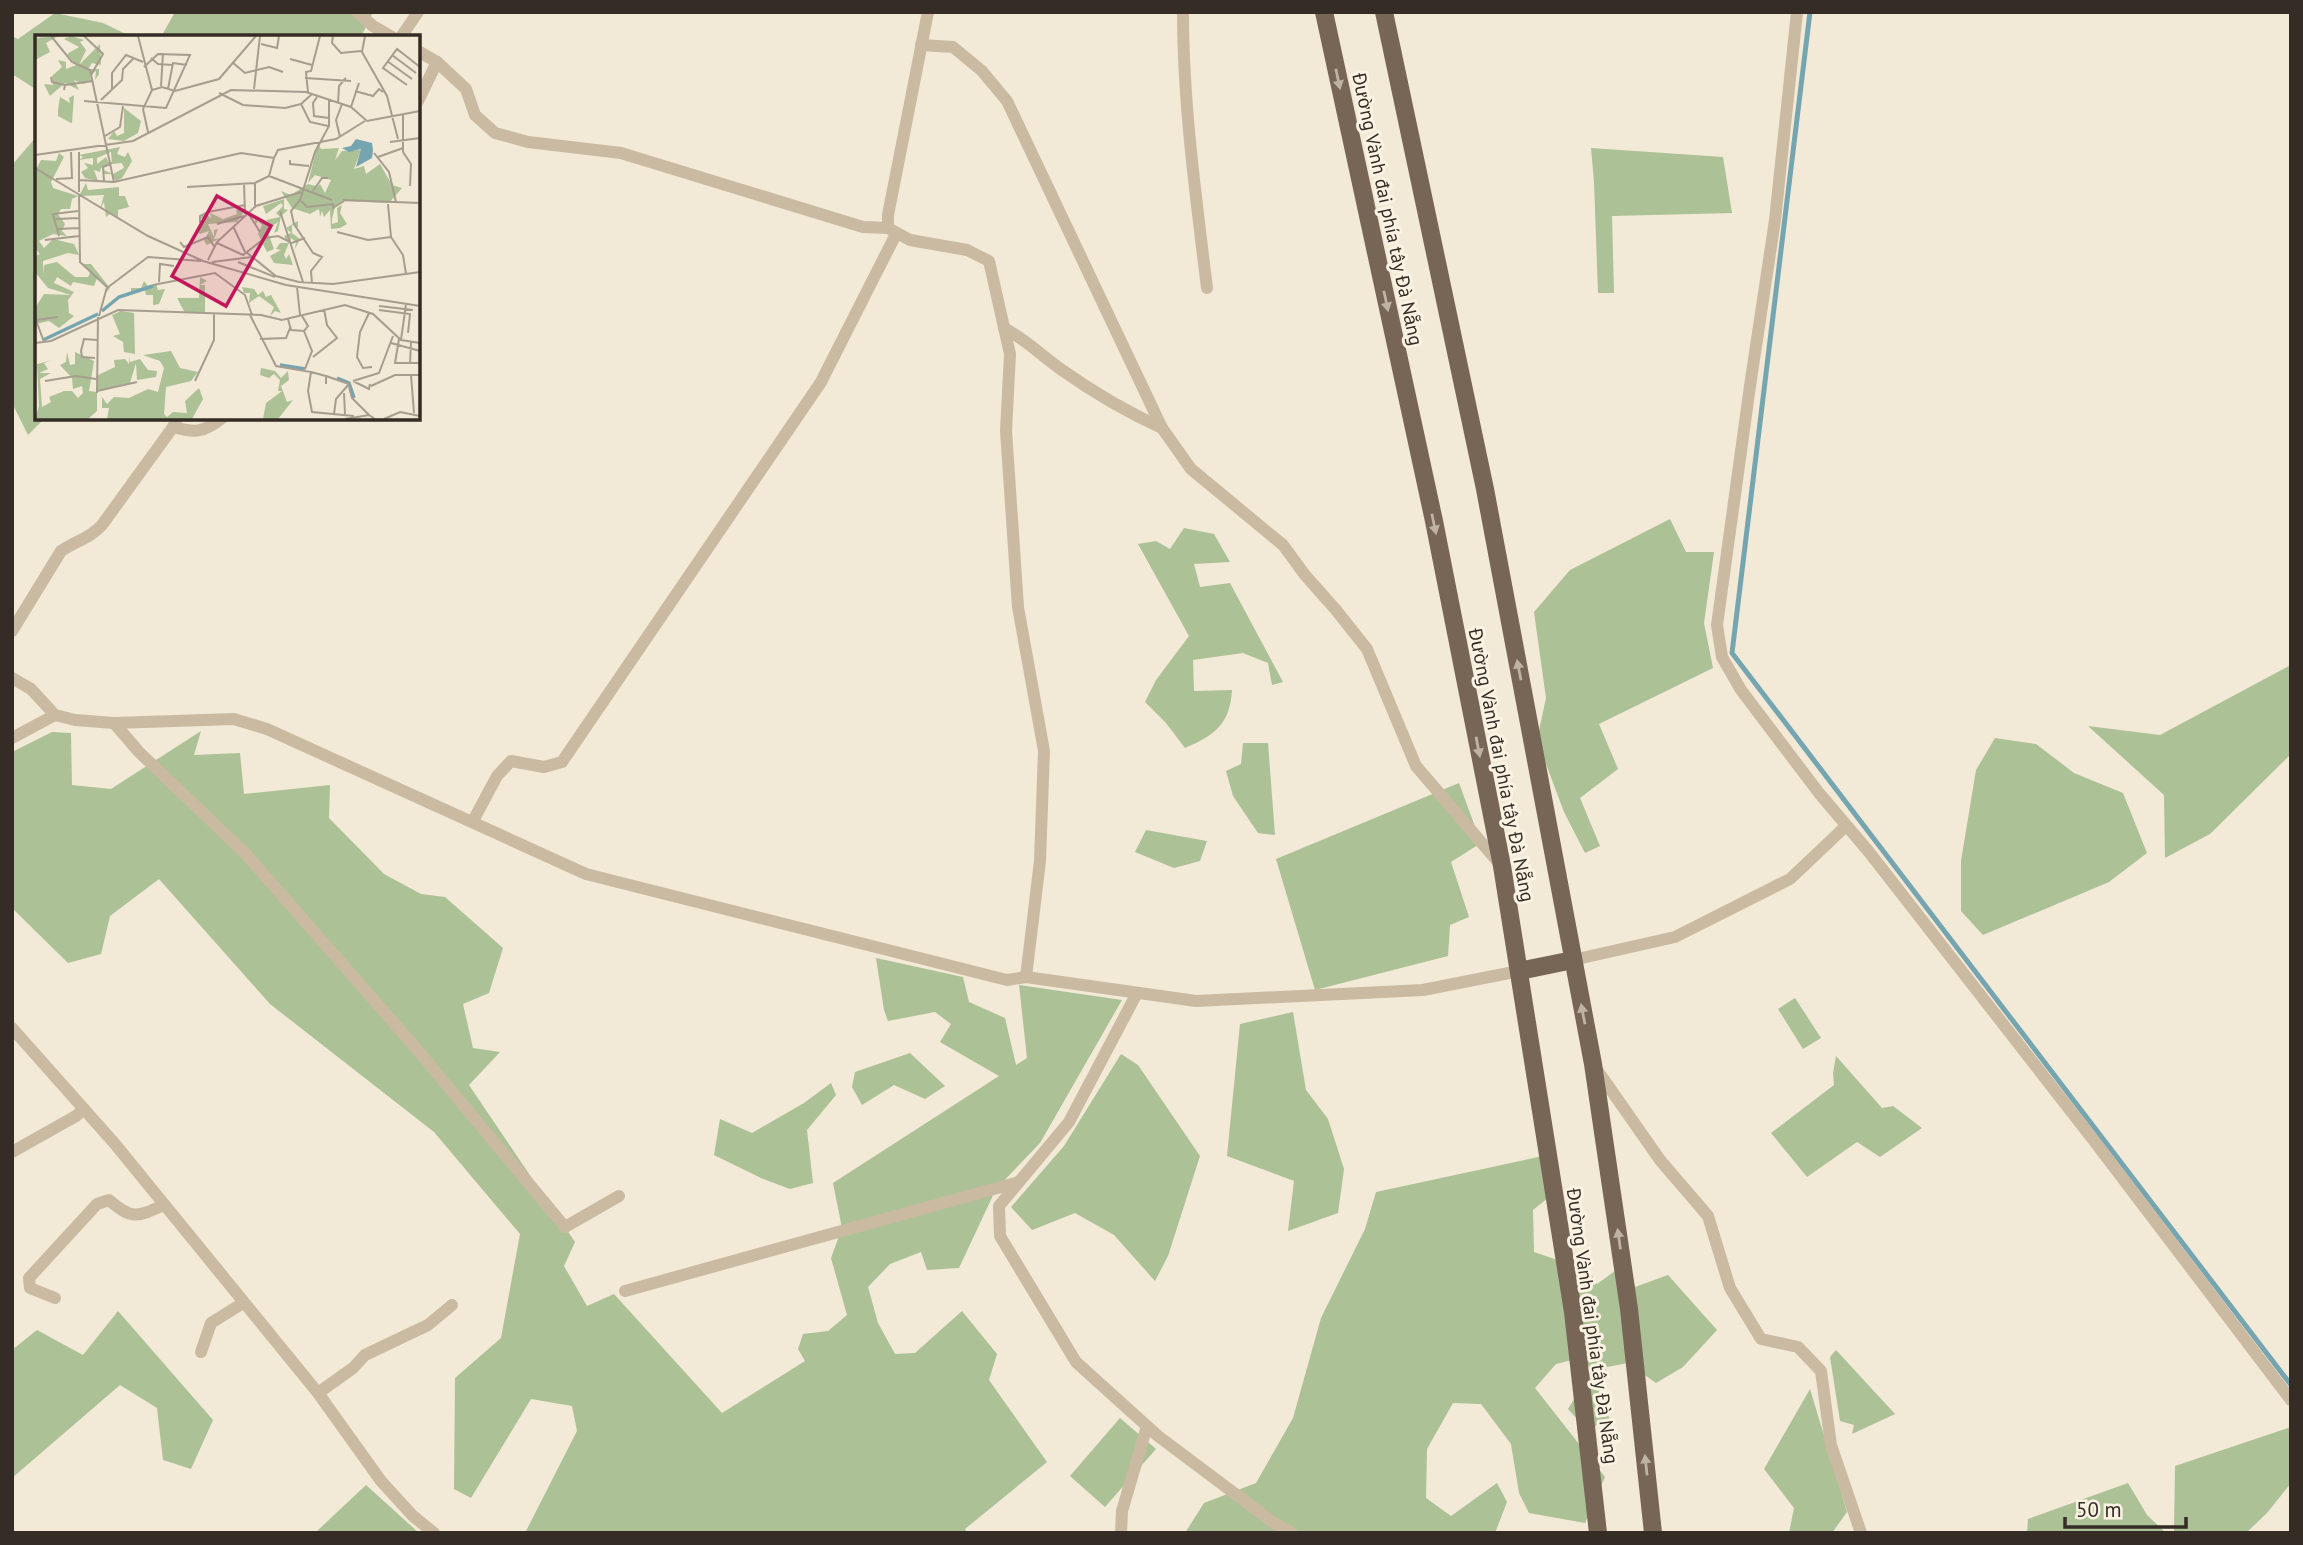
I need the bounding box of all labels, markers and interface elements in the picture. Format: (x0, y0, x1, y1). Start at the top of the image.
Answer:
inset map (35, 35, 420, 420)
one-way arrow (1333, 68, 1344, 90)
street label: Đường Vành đai phía tây Đà Nẵng (1347, 69, 1429, 348)
one-way arrow (1381, 290, 1392, 312)
one-way arrow (1429, 513, 1440, 535)
street label: Đường Vành đai phía tây Đà Nẵng (1463, 625, 1540, 904)
one-way arrow (1513, 659, 1524, 681)
one-way arrow (1473, 736, 1484, 758)
one-way arrow (1578, 1003, 1589, 1025)
street label: Đường Vành đai phía tây Đà Nẵng (1562, 1186, 1624, 1465)
one-way arrow (1613, 1228, 1624, 1250)
one-way arrow (1640, 1454, 1651, 1476)
scale bar (2065, 1486, 2186, 1530)
text: 50 m (2076, 1496, 2122, 1523)

